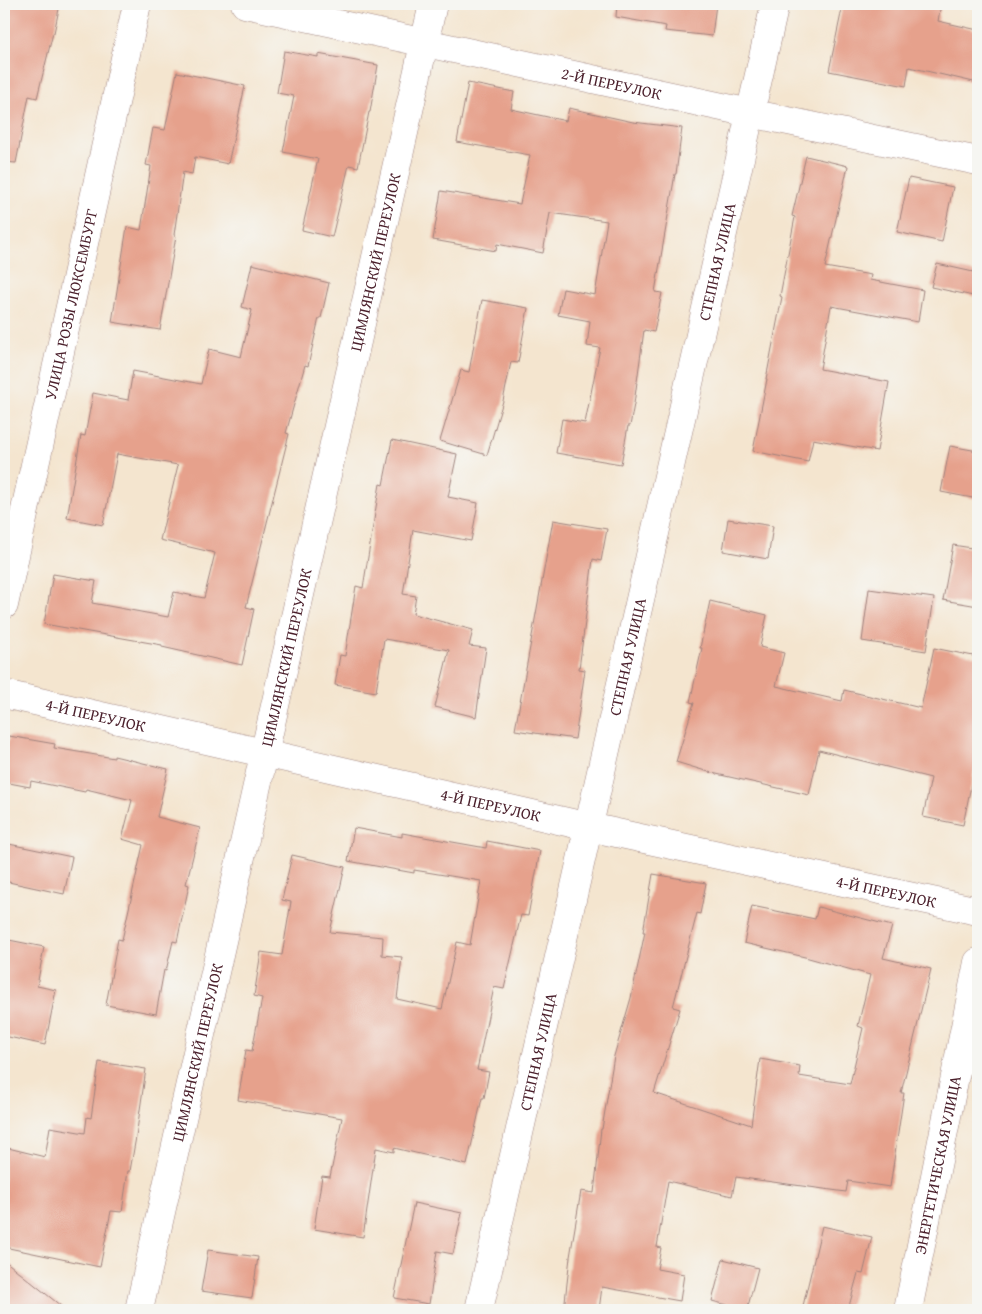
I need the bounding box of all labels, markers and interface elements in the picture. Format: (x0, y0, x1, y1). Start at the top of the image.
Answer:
street label: 2-Й ПЕРЕУЛОК (559, 61, 664, 106)
street label: ЦИМЛЯНСКИЙ ПЕРЕУЛОК (343, 171, 407, 354)
street label: СТЕПНАЯ УЛИЦА (692, 200, 742, 323)
street label: УЛИЦА РОЗЫ ЛЮКСЕМБУРГ (38, 206, 103, 402)
street label: ЦИМЛЯНСКИЙ ПЕРЕУЛОК (254, 566, 318, 749)
street label: СТЕПНАЯ УЛИЦА (602, 595, 652, 718)
street label: 4-Й ПЕРЕУЛОК (43, 692, 148, 738)
street label: 4-Й ПЕРЕУЛОК (438, 782, 543, 828)
street label: 4-Й ПЕРЕУЛОК (834, 869, 939, 914)
street label: ЦИМЛЯНСКИЙ ПЕРЕУЛОК (165, 961, 229, 1144)
street label: СТЕПНАЯ УЛИЦА (513, 990, 563, 1113)
street label: ЭНЕРГЕТИЧЕСКАЯ УЛИЦА (907, 1073, 967, 1256)

